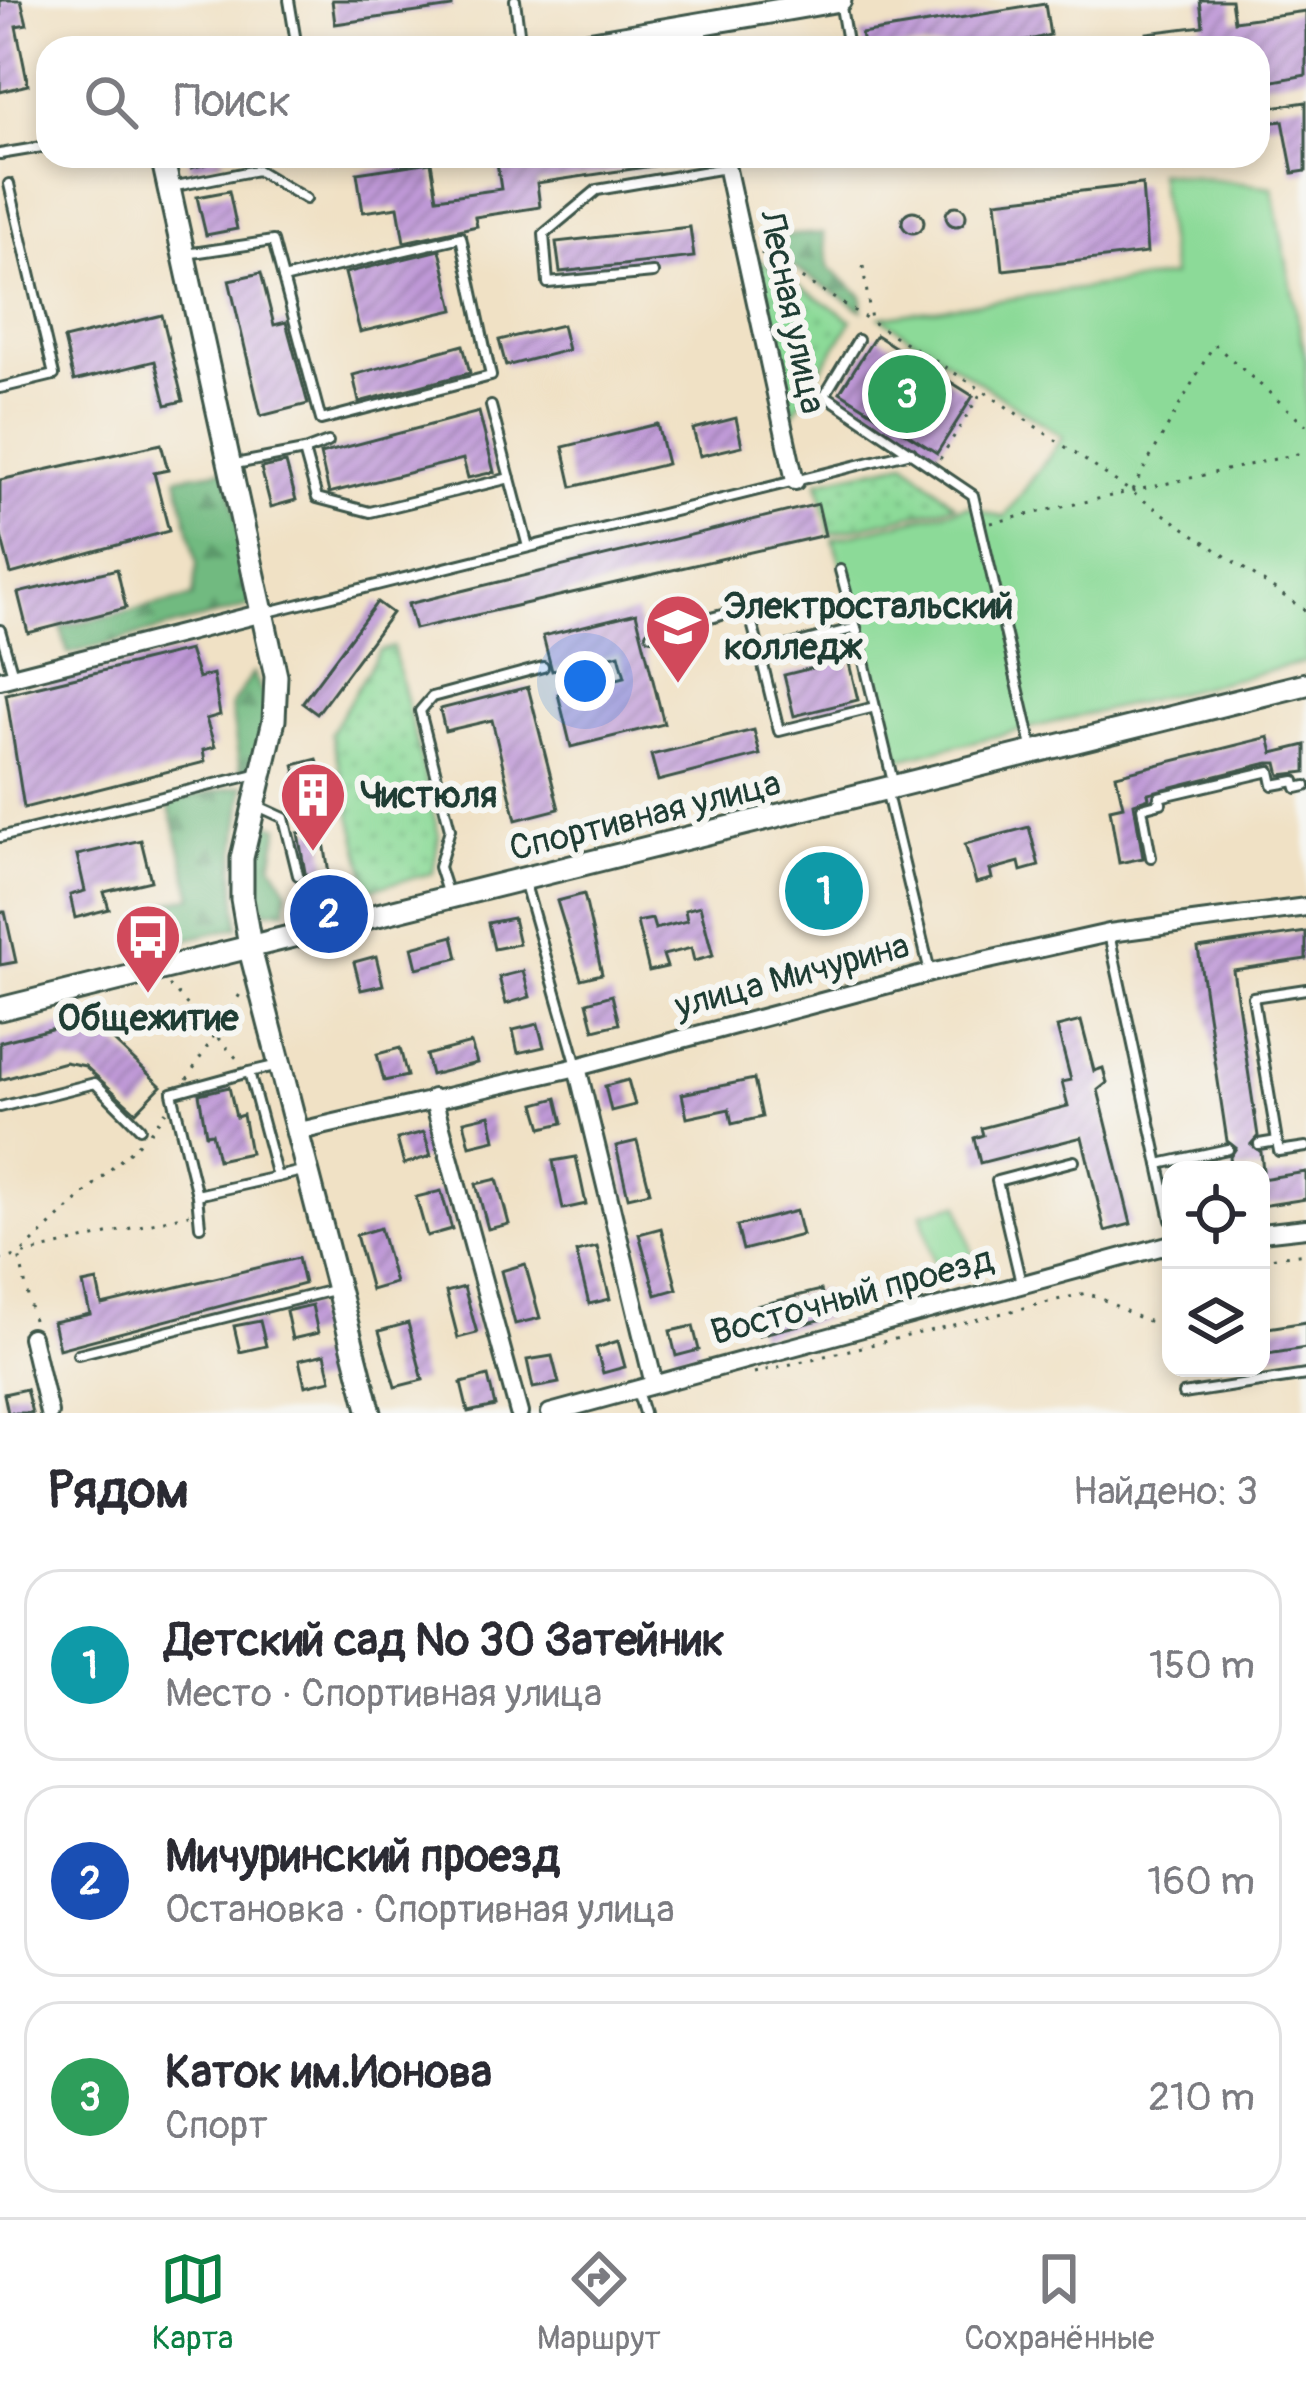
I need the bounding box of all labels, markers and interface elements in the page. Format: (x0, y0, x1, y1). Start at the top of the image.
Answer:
search box (36, 36, 1270, 168)
icon: search (78, 69, 144, 135)
text: Поиск (174, 74, 291, 130)
street label: Лесная улица (748, 205, 835, 418)
pin: 3 (868, 349, 946, 439)
place label: Электростальский колледж (724, 584, 1013, 670)
school or university icon: Электростальский колледж (643, 592, 713, 686)
your location (555, 651, 615, 711)
building icon: Чистюля (278, 760, 348, 854)
street label: Спортивная улица (505, 761, 785, 871)
place label: Чистюля (360, 773, 497, 818)
pin: 1 (785, 846, 863, 936)
pin: 2 (290, 869, 368, 959)
bus stop icon: Общежитие (113, 902, 183, 996)
street label: улица Мичурина (669, 923, 914, 1029)
place label: Общежитие (57, 996, 240, 1041)
map controls (1162, 1161, 1270, 1377)
button: locate (1162, 1161, 1270, 1269)
street label: Восточный проезд (706, 1237, 998, 1355)
button: layers (1162, 1269, 1270, 1377)
text: Рядом (48, 1459, 189, 1523)
text: Найдено: 3 (1073, 1467, 1258, 1516)
text: Детский сад № 30 Затейник (165, 1613, 725, 1669)
text: 1 (82, 1641, 98, 1690)
text: 150 m (1149, 1641, 1255, 1690)
text: Место · Спортивная улица (165, 1669, 602, 1718)
text: Мичуринский проезд (165, 1829, 560, 1885)
text: 2 (79, 1857, 101, 1906)
text: 160 m (1147, 1857, 1255, 1906)
text: Остановка · Спортивная улица (165, 1885, 675, 1934)
text: Каток им.Ионова (165, 2045, 492, 2101)
text: 3 (79, 2073, 101, 2122)
text: 210 m (1148, 2073, 1255, 2122)
text: Спорт (165, 2101, 268, 2150)
tab: Карта (152, 2246, 233, 2359)
tab: Маршрут (537, 2246, 661, 2359)
tab: Сохранённые (964, 2246, 1154, 2359)

